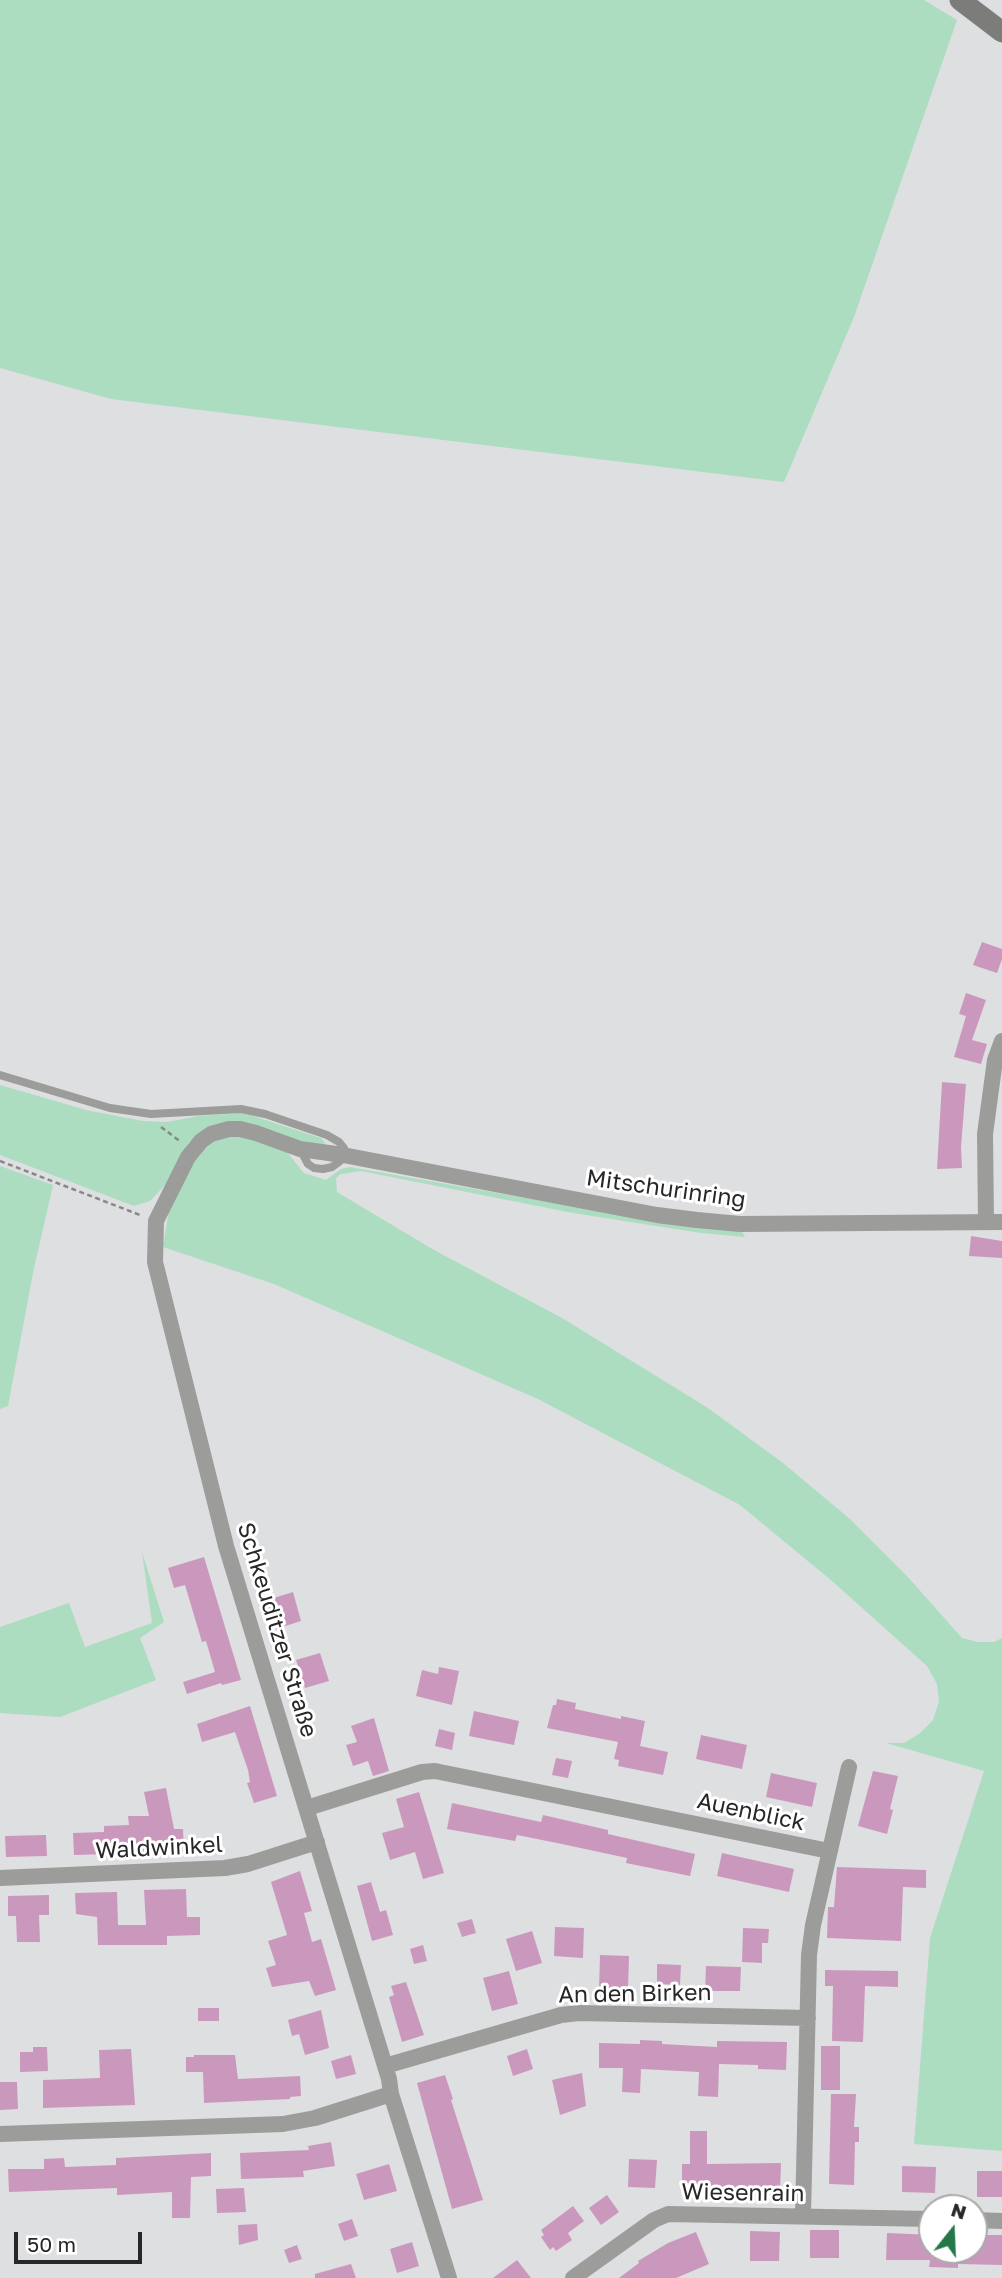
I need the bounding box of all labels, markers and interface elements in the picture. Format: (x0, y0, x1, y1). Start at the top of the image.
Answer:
street label: Mitschurinring (585, 1164, 747, 1214)
street label: Schkeuditzer Straße (231, 1519, 323, 1741)
street label: Auenblick (695, 1787, 807, 1837)
street label: Waldwinkel (95, 1831, 223, 1865)
street label: An den Birken (558, 1979, 712, 2009)
street label: Wiesenrain (681, 2178, 805, 2208)
north arrow (918, 2194, 988, 2264)
text: N (949, 2197, 969, 2224)
scale bar (18, 2218, 145, 2262)
text: 50 m (27, 2231, 76, 2257)

